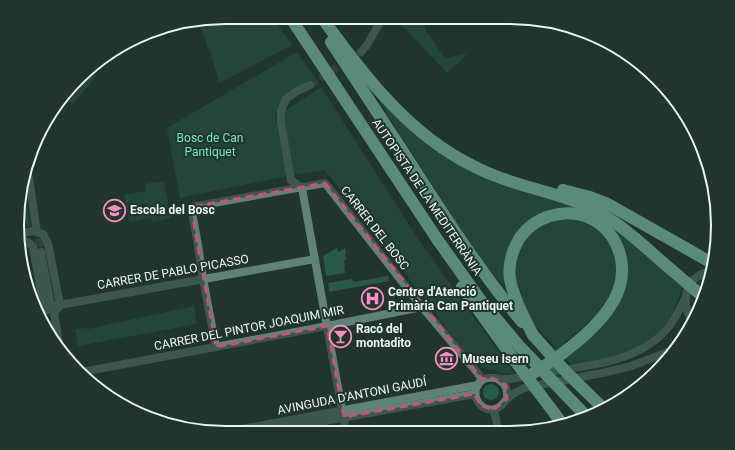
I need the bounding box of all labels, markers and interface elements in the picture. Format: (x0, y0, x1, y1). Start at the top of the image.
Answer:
street label: AUTOPISTA DE LA MEDITERRÀNIA (369, 115, 486, 278)
park label: Bosc de Can Pantiquet (177, 131, 243, 159)
street label: CARRER DEL BOSC (338, 183, 412, 273)
school or university icon: Escola del Bosc (102, 197, 128, 223)
place label: Escola del Bosc (130, 203, 215, 217)
street label: CARRER DE PABLO PICASSO (96, 252, 250, 292)
place label: Centre d'Atenció Primària Can Pantiquet (388, 285, 513, 313)
hospital icon: Centre d'Atenció Primària Can Pantiquet (360, 286, 386, 312)
street label: CARRER DEL PINTOR JOAQUIM MIR (153, 303, 346, 353)
place label: Racó del montadito (356, 322, 411, 350)
bar icon: Racó del montadito (328, 323, 354, 349)
museum icon: Museu Isern (434, 346, 460, 372)
place label: Museu Isern (462, 352, 529, 366)
street label: AVINGUDA D'ANTONI GAUDÍ (276, 374, 428, 417)

